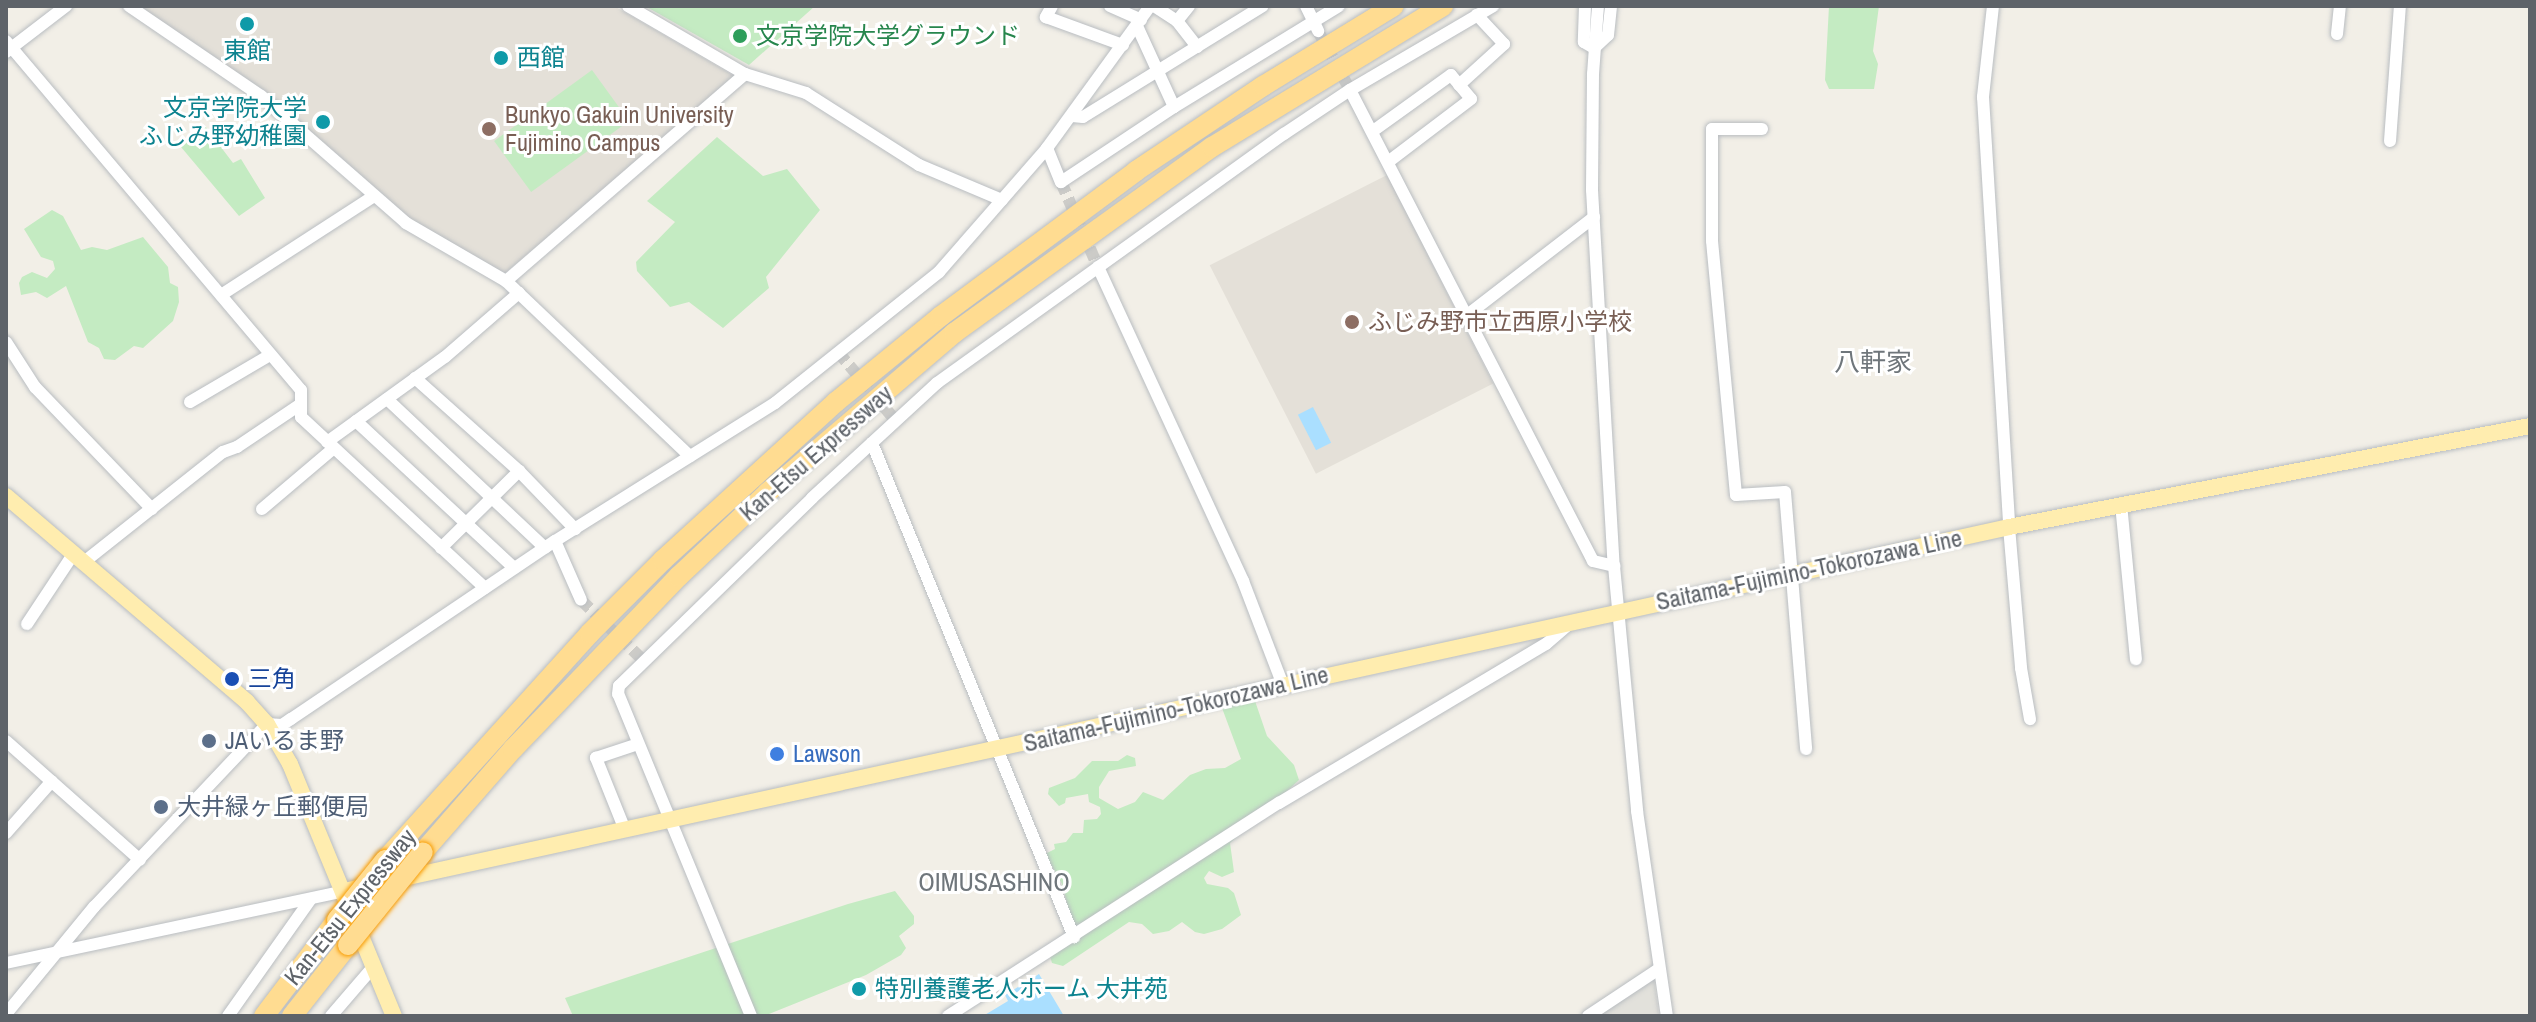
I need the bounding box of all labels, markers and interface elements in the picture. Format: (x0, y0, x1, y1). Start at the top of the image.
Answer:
marker: 東館 (238, 15, 256, 33)
place label: 文京学院大学グラウンド (756, 22, 1020, 50)
marker: 文京学院大学グラウンド (731, 27, 749, 45)
place label: 東館 (223, 37, 271, 65)
place label: 西館 (517, 44, 565, 72)
marker: 西館 (492, 49, 510, 67)
place label: 文京学院大学 ふじみ野幼稚園 (139, 94, 307, 150)
place label: Bunkyo Gakuin University Fujimino Campus (505, 101, 734, 157)
marker: 文京学院大学 ふじみ野幼稚園 (314, 113, 332, 131)
marker: Bunkyo Gakuin University Fujimino Campus (480, 120, 498, 138)
place label: ふじみ野市立西原小学校 (1368, 308, 1632, 336)
marker: ふじみ野市立西原小学校 (1343, 313, 1361, 331)
district label: 八軒家 (1834, 346, 1912, 378)
street label: Kan-Etsu Expressway (734, 379, 898, 527)
street label: Saitama-Fujimino-Tokorozawa Line (1654, 524, 1964, 616)
street label: Saitama-Fujimino-Tokorozawa Line (1021, 660, 1331, 758)
place label: 三角 (248, 665, 296, 693)
marker: 三角 (223, 670, 241, 688)
place label: JAいるま野 (225, 727, 344, 755)
marker: JAいるま野 (200, 732, 218, 750)
place label: Lawson (793, 740, 861, 768)
marker: Lawson (768, 745, 786, 763)
place label: 大井緑ヶ丘郵便局 (177, 793, 369, 821)
marker: 大井緑ヶ丘郵便局 (152, 798, 170, 816)
street label: Kan-Etsu Expressway (278, 823, 422, 991)
district label: OIMUSASHINO (907, 866, 1081, 898)
place label: 特別養護老人ホーム 大井苑 (875, 975, 1168, 1003)
marker: 特別養護老人ホーム 大井苑 (850, 980, 868, 998)

